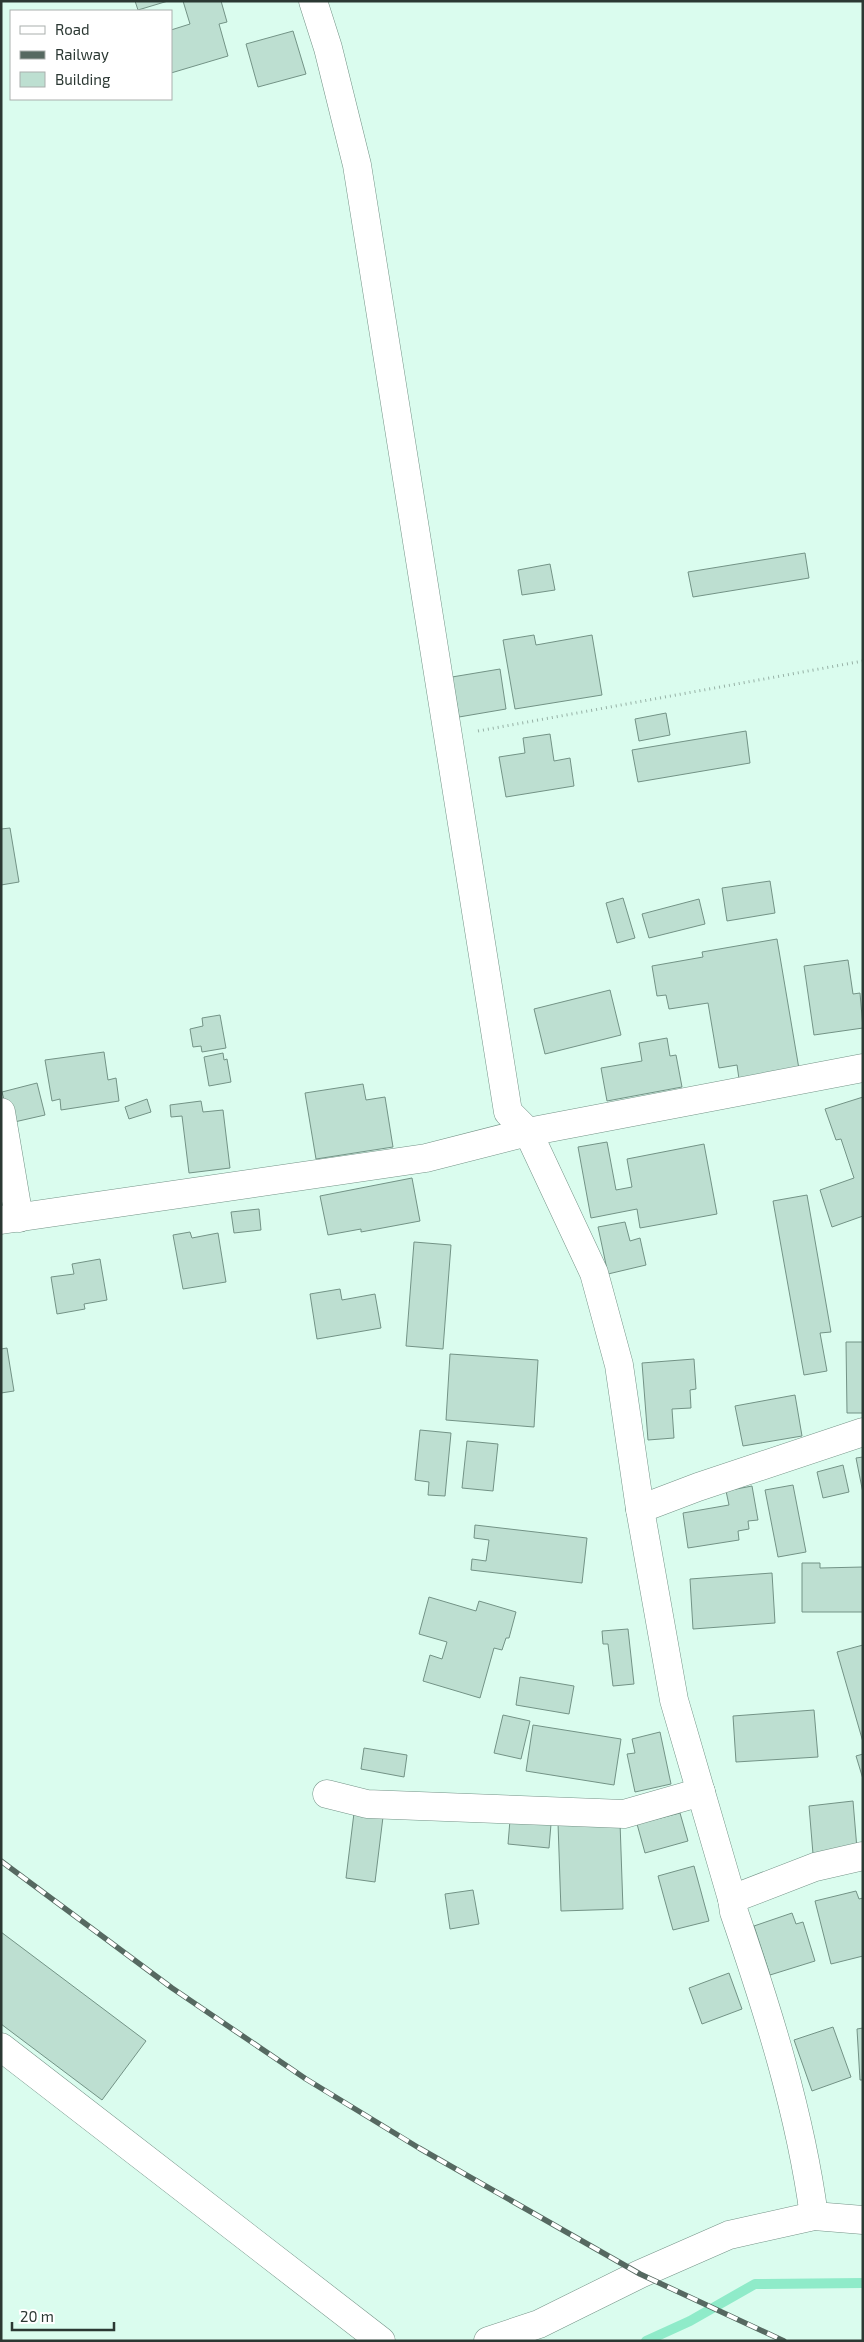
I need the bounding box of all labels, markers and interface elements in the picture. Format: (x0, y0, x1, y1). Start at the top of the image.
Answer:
legend (10, 10, 172, 100)
text: Road (55, 20, 90, 38)
text: Railway (55, 45, 109, 63)
text: Building (55, 70, 111, 88)
scale bar (12, 2300, 115, 2332)
text: 20 m (20, 2307, 54, 2325)

